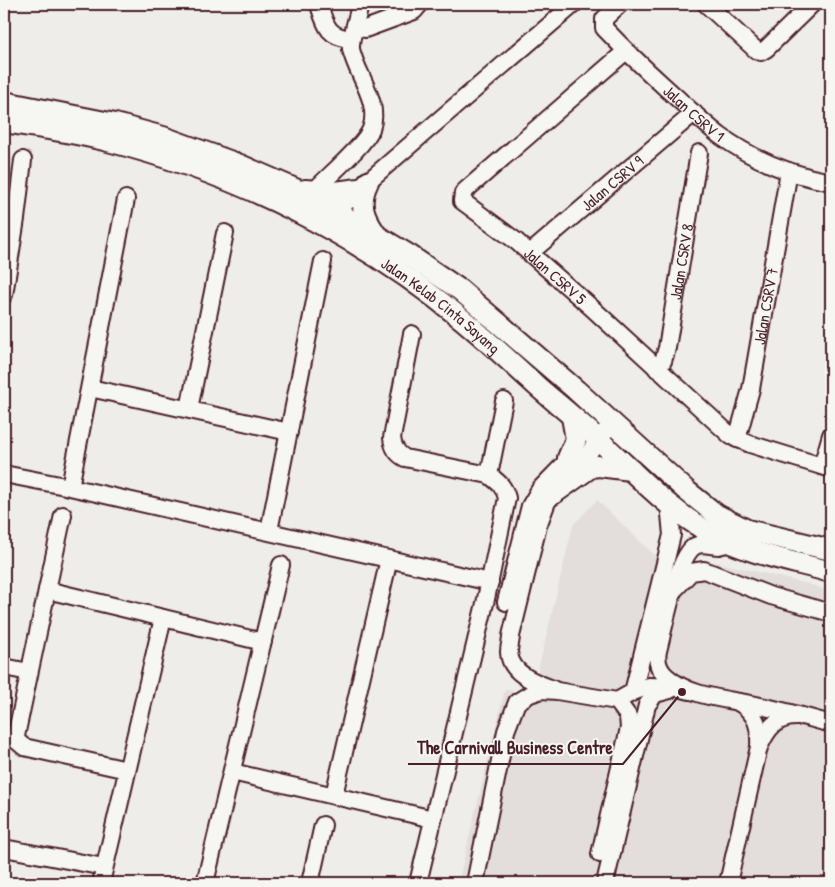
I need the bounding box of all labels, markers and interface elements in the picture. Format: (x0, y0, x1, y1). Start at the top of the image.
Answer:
street label: Jalan CSRV 1 (659, 80, 729, 147)
street label: Jalan CSRV 9 (576, 150, 648, 216)
street label: Jalan CSRV 8 (664, 222, 698, 301)
street label: Jalan CSRV 5 (519, 242, 592, 309)
street label: Jalan Kelab Cinta Sayang (377, 252, 505, 359)
street label: Jalan CSRV 7 (748, 266, 783, 346)
callout: The Carnivall Business Centre (408, 731, 623, 764)
text: The Carnivall Business Centre (416, 735, 614, 760)

